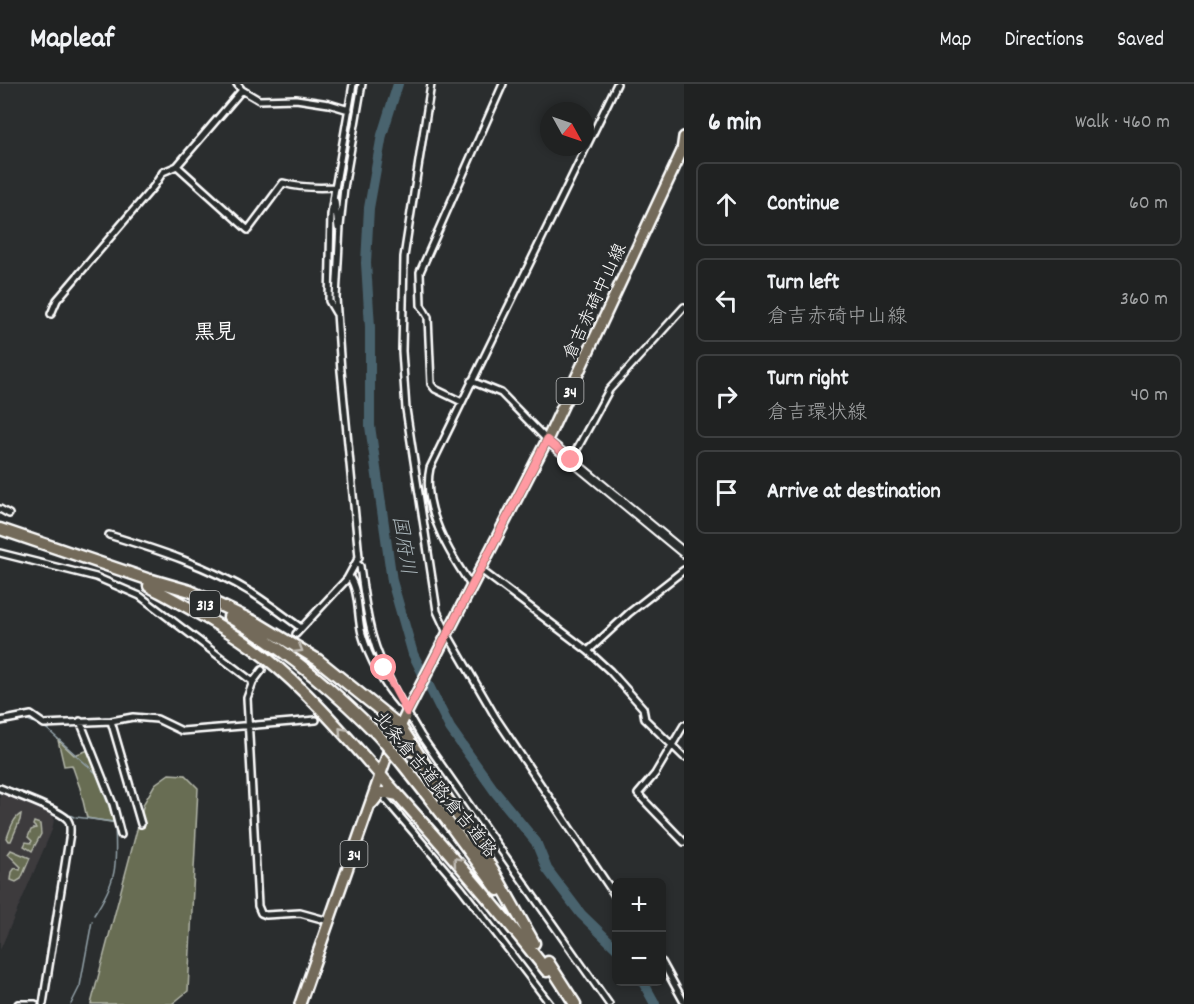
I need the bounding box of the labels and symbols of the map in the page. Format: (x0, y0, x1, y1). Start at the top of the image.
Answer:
north arrow (540, 102, 594, 156)
street label: 倉吉赤碕中山線 (558, 240, 634, 364)
district label: 黒見 (194, 319, 236, 349)
road number: 34 (556, 378, 584, 404)
route end (557, 446, 583, 472)
water label: 国府川 (384, 514, 421, 577)
road number: 313 (190, 591, 220, 617)
one-way arrow (293, 642, 303, 653)
route start (370, 654, 396, 680)
street label: 北条倉吉道路;倉吉道路 (367, 707, 501, 865)
one-way arrow (338, 727, 349, 738)
road number: 34 (340, 841, 368, 867)
one-way arrow (453, 857, 464, 867)

